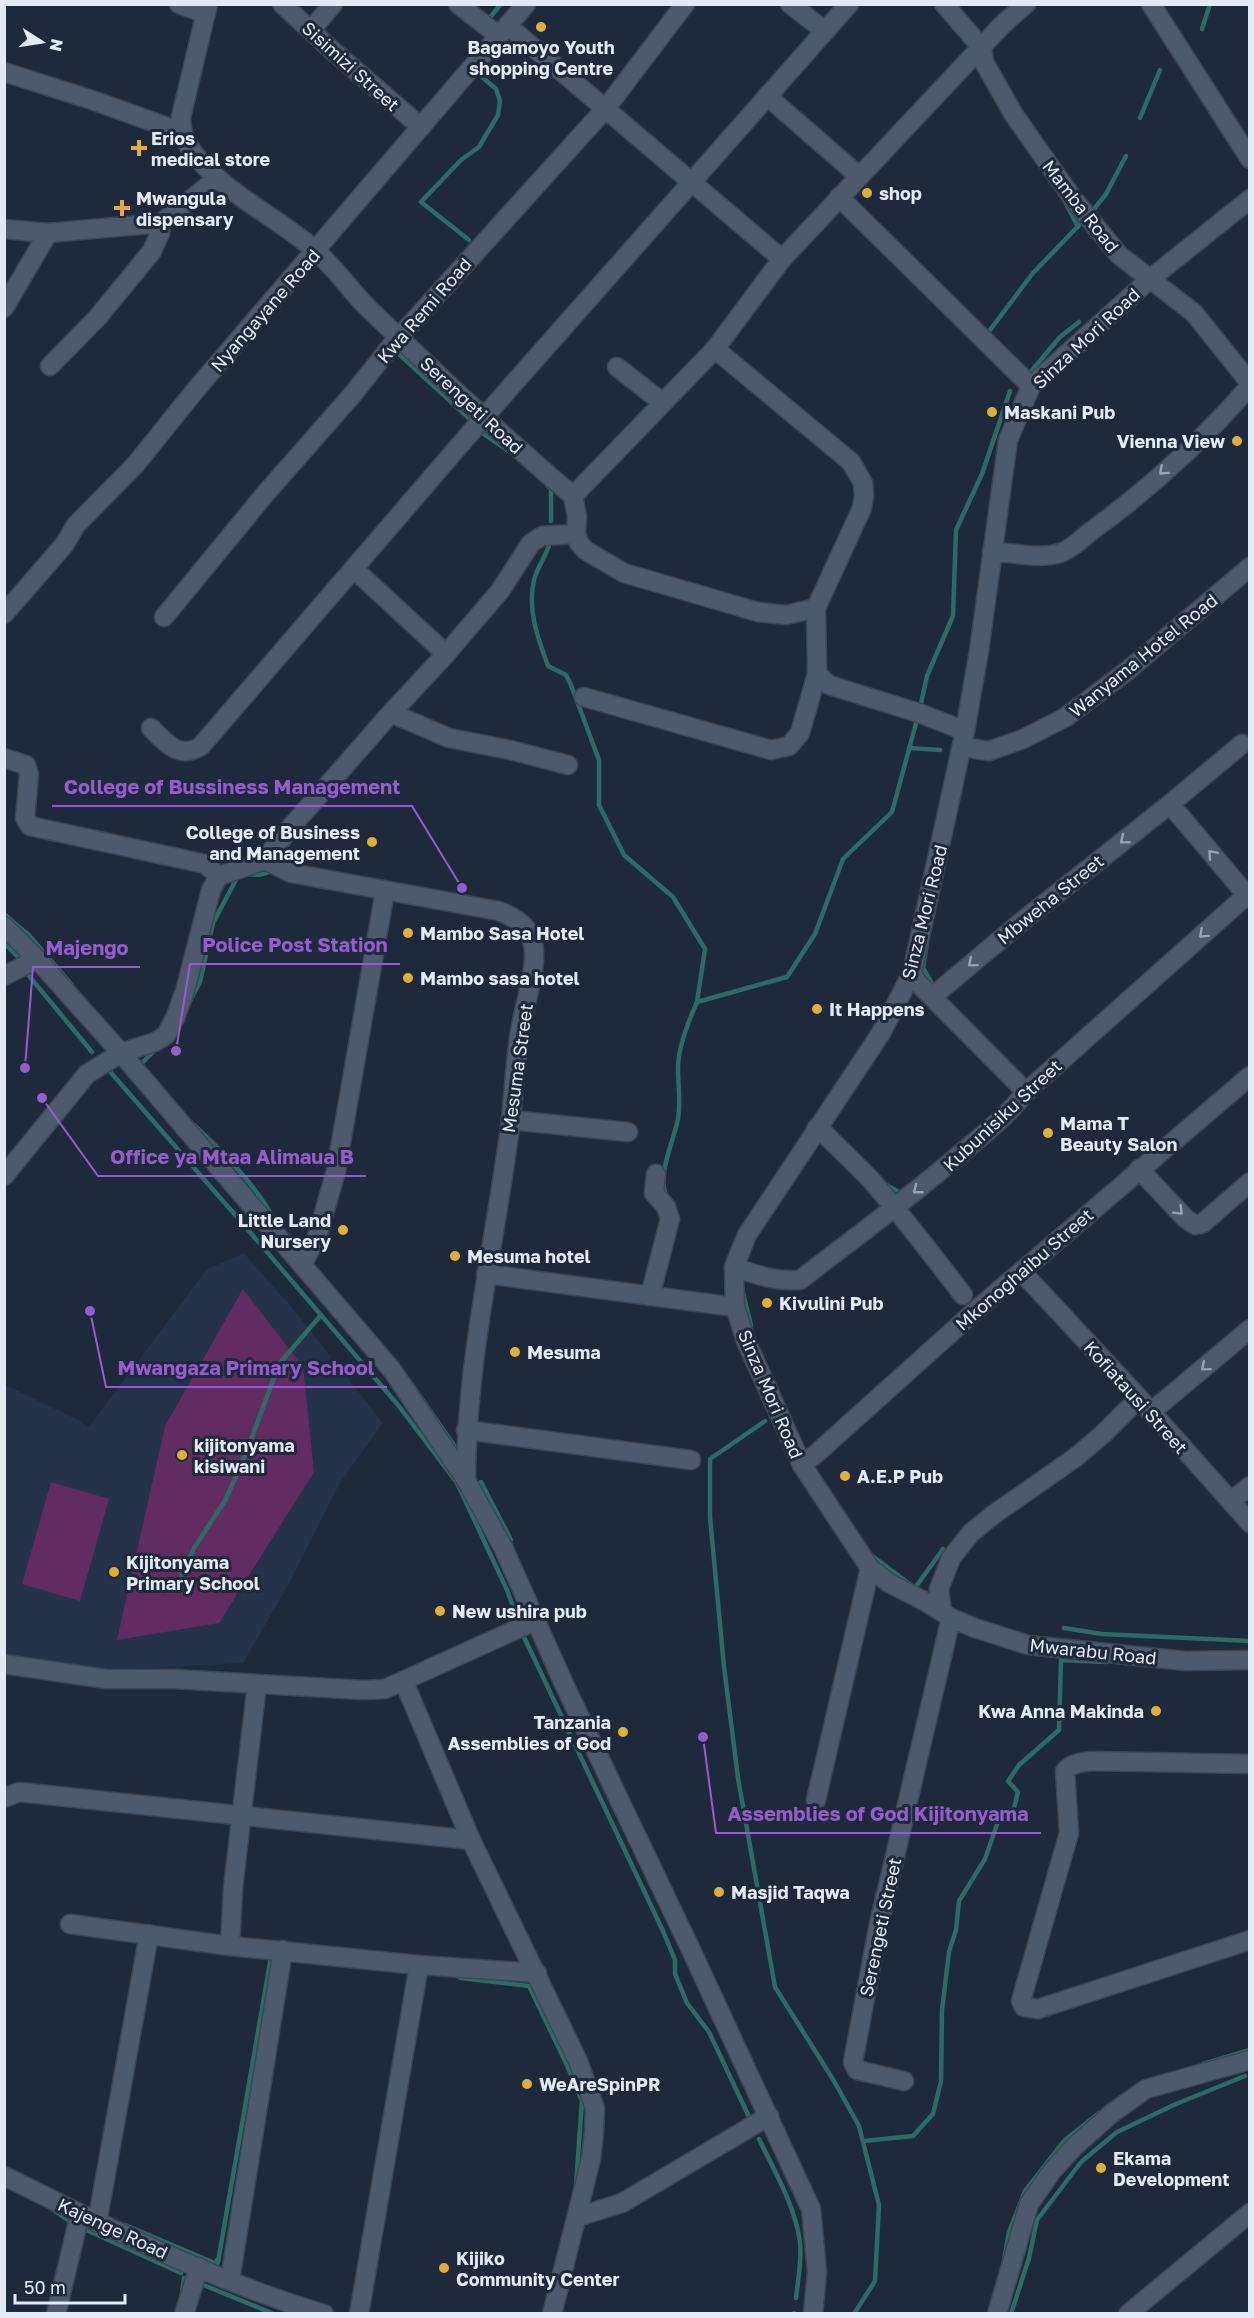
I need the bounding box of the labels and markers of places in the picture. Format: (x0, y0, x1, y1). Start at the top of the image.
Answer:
marker: Bagamoyo Youth shopping Centre (534, 20, 548, 34)
place label: Bagamoyo Youth shopping Centre (467, 36, 615, 79)
place label: Erios medical store (151, 127, 270, 170)
marker: Erios medical store (132, 141, 146, 155)
place label: shop (879, 182, 922, 204)
marker: shop (860, 186, 874, 200)
place label: Mwangula dispensary (136, 187, 234, 230)
marker: Mwangula dispensary (113, 199, 131, 217)
place label: Maskani Pub (1004, 401, 1115, 423)
marker: Maskani Pub (985, 405, 999, 419)
place label: Vienna View (1117, 430, 1225, 452)
marker: Vienna View (1230, 434, 1244, 448)
callout: College of Bussiness Management (52, 768, 412, 806)
place label: College of Business and Management (186, 821, 360, 864)
marker: College of Business and Management (365, 835, 379, 849)
place label: Mambo Sasa Hotel (420, 922, 584, 944)
callout: Police Post Station (190, 926, 400, 964)
marker: Mambo Sasa Hotel (401, 926, 415, 940)
callout: Majengo (33, 929, 140, 967)
place label: Mambo sasa hotel (420, 967, 580, 989)
marker: Mambo sasa hotel (401, 971, 415, 985)
place label: It Happens (829, 998, 925, 1020)
marker: It Happens (810, 1002, 824, 1016)
place label: Mama T Beauty Salon (1060, 1112, 1177, 1155)
marker: Mama T Beauty Salon (1041, 1126, 1055, 1140)
callout: Office ya Mtaa Alimaua B (98, 1138, 366, 1176)
place label: Little Land Nursery (238, 1209, 331, 1252)
marker: Little Land Nursery (336, 1223, 350, 1237)
place label: Mesuma hotel (467, 1245, 591, 1267)
marker: Mesuma hotel (448, 1249, 462, 1263)
place label: Kivulini Pub (779, 1292, 884, 1314)
marker: Kivulini Pub (760, 1296, 774, 1310)
place label: Mesuma (527, 1341, 601, 1363)
marker: Mesuma (508, 1345, 522, 1359)
callout: Mwangaza Primary School (106, 1349, 387, 1387)
place label: kijitonyama kisiwani (194, 1434, 295, 1477)
marker: kijitonyama kisiwani (175, 1448, 189, 1462)
place label: A.E.P Pub (857, 1465, 943, 1487)
marker: A.E.P Pub (838, 1469, 852, 1483)
place label: Kijitonyama Primary School (126, 1551, 260, 1594)
marker: Kijitonyama Primary School (107, 1565, 121, 1579)
place label: New ushira pub (452, 1600, 587, 1622)
marker: New ushira pub (433, 1604, 447, 1618)
place label: Kwa Anna Makinda (978, 1700, 1144, 1722)
marker: Kwa Anna Makinda (1149, 1704, 1163, 1718)
place label: Tanzania Assemblies of God (448, 1711, 611, 1754)
marker: Tanzania Assemblies of God (616, 1725, 630, 1739)
callout: Assemblies of God Kijitonyama (716, 1795, 1041, 1833)
place label: Masjid Taqwa (731, 1881, 850, 1903)
marker: Masjid Taqwa (712, 1885, 726, 1899)
place label: WeAreSpinPR (539, 2073, 660, 2095)
marker: WeAreSpinPR (520, 2077, 534, 2091)
place label: Ekama Development (1113, 2147, 1229, 2190)
marker: Ekama Development (1094, 2161, 1108, 2175)
place label: Kijiko Community Center (456, 2247, 619, 2290)
marker: Kijiko Community Center (437, 2261, 451, 2275)

